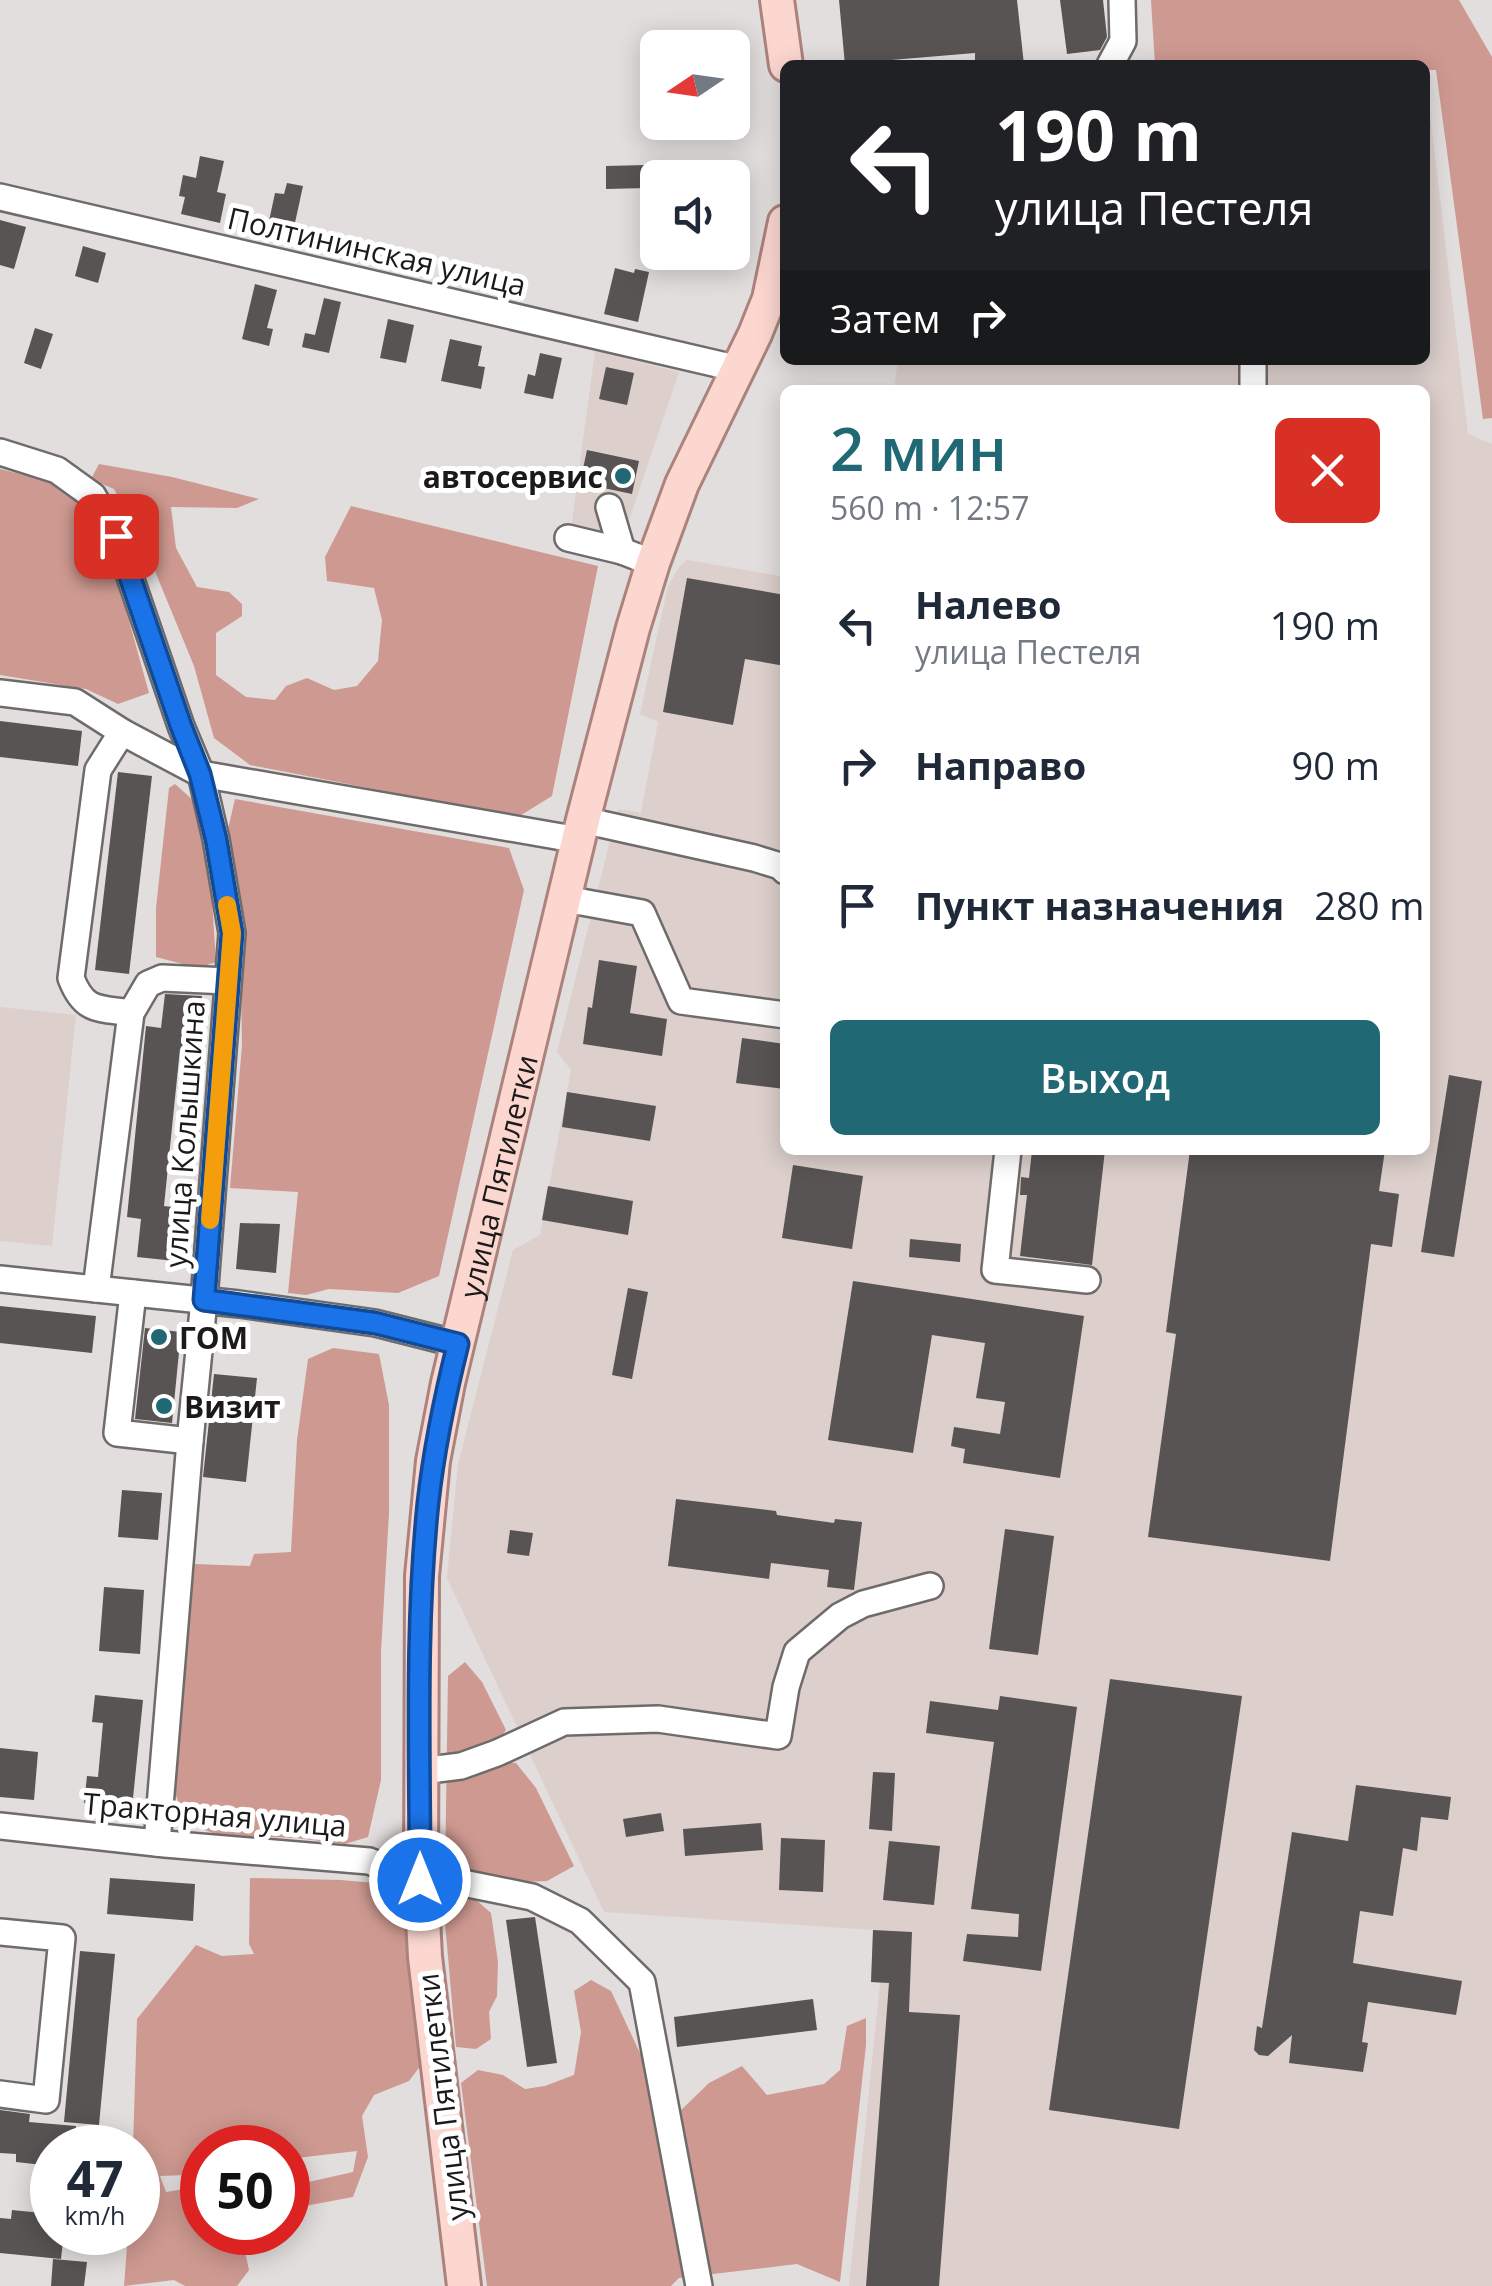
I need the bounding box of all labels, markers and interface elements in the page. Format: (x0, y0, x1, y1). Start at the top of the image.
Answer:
north arrow (640, 30, 750, 140)
map controls (640, 30, 750, 270)
text: 190 m (995, 86, 1202, 182)
icon: left (830, 100, 960, 230)
button: sound (640, 160, 750, 270)
text: улица Пестеля (995, 177, 1313, 238)
street label: Полтининская улица (224, 197, 530, 305)
icon: right (960, 290, 1015, 345)
text: Затем (830, 292, 940, 344)
text: 2 мин (830, 407, 1007, 489)
button: close (1275, 418, 1380, 523)
place label: автосервис (423, 456, 603, 497)
marker: автосервис (612, 465, 634, 487)
text: 560 m · 12:57 (830, 486, 1029, 529)
pin (74, 494, 159, 579)
icon: arrive (89, 509, 144, 564)
text: Налево (915, 578, 1061, 630)
icon: left (830, 598, 885, 653)
text: 190 m (1270, 599, 1380, 651)
text: улица Пестеля (915, 630, 1141, 673)
icon: right (830, 738, 885, 793)
text: Направо (915, 739, 1086, 791)
text: 90 m (1291, 739, 1380, 791)
icon: arrive (830, 878, 885, 933)
text: Пункт назначения (915, 879, 1284, 931)
text: 280 m (1314, 879, 1425, 931)
street label: улица Колышкина (154, 999, 214, 1269)
button: Выход (830, 1020, 1380, 1135)
street label: улица Пятилетки (449, 1050, 547, 1302)
place label: ГОМ (179, 1317, 248, 1358)
marker: ГОМ (148, 1326, 170, 1348)
place label: Визит (184, 1386, 281, 1427)
marker: Визит (153, 1395, 175, 1417)
street label: Тракторная улица (82, 1782, 348, 1846)
position arrow (368, 1828, 472, 1932)
street label: улица Пятилетки (406, 1971, 478, 2223)
speed limit sign: 50 (180, 2125, 310, 2255)
text: 47 (66, 2144, 124, 2212)
text: km/h (65, 2198, 125, 2232)

